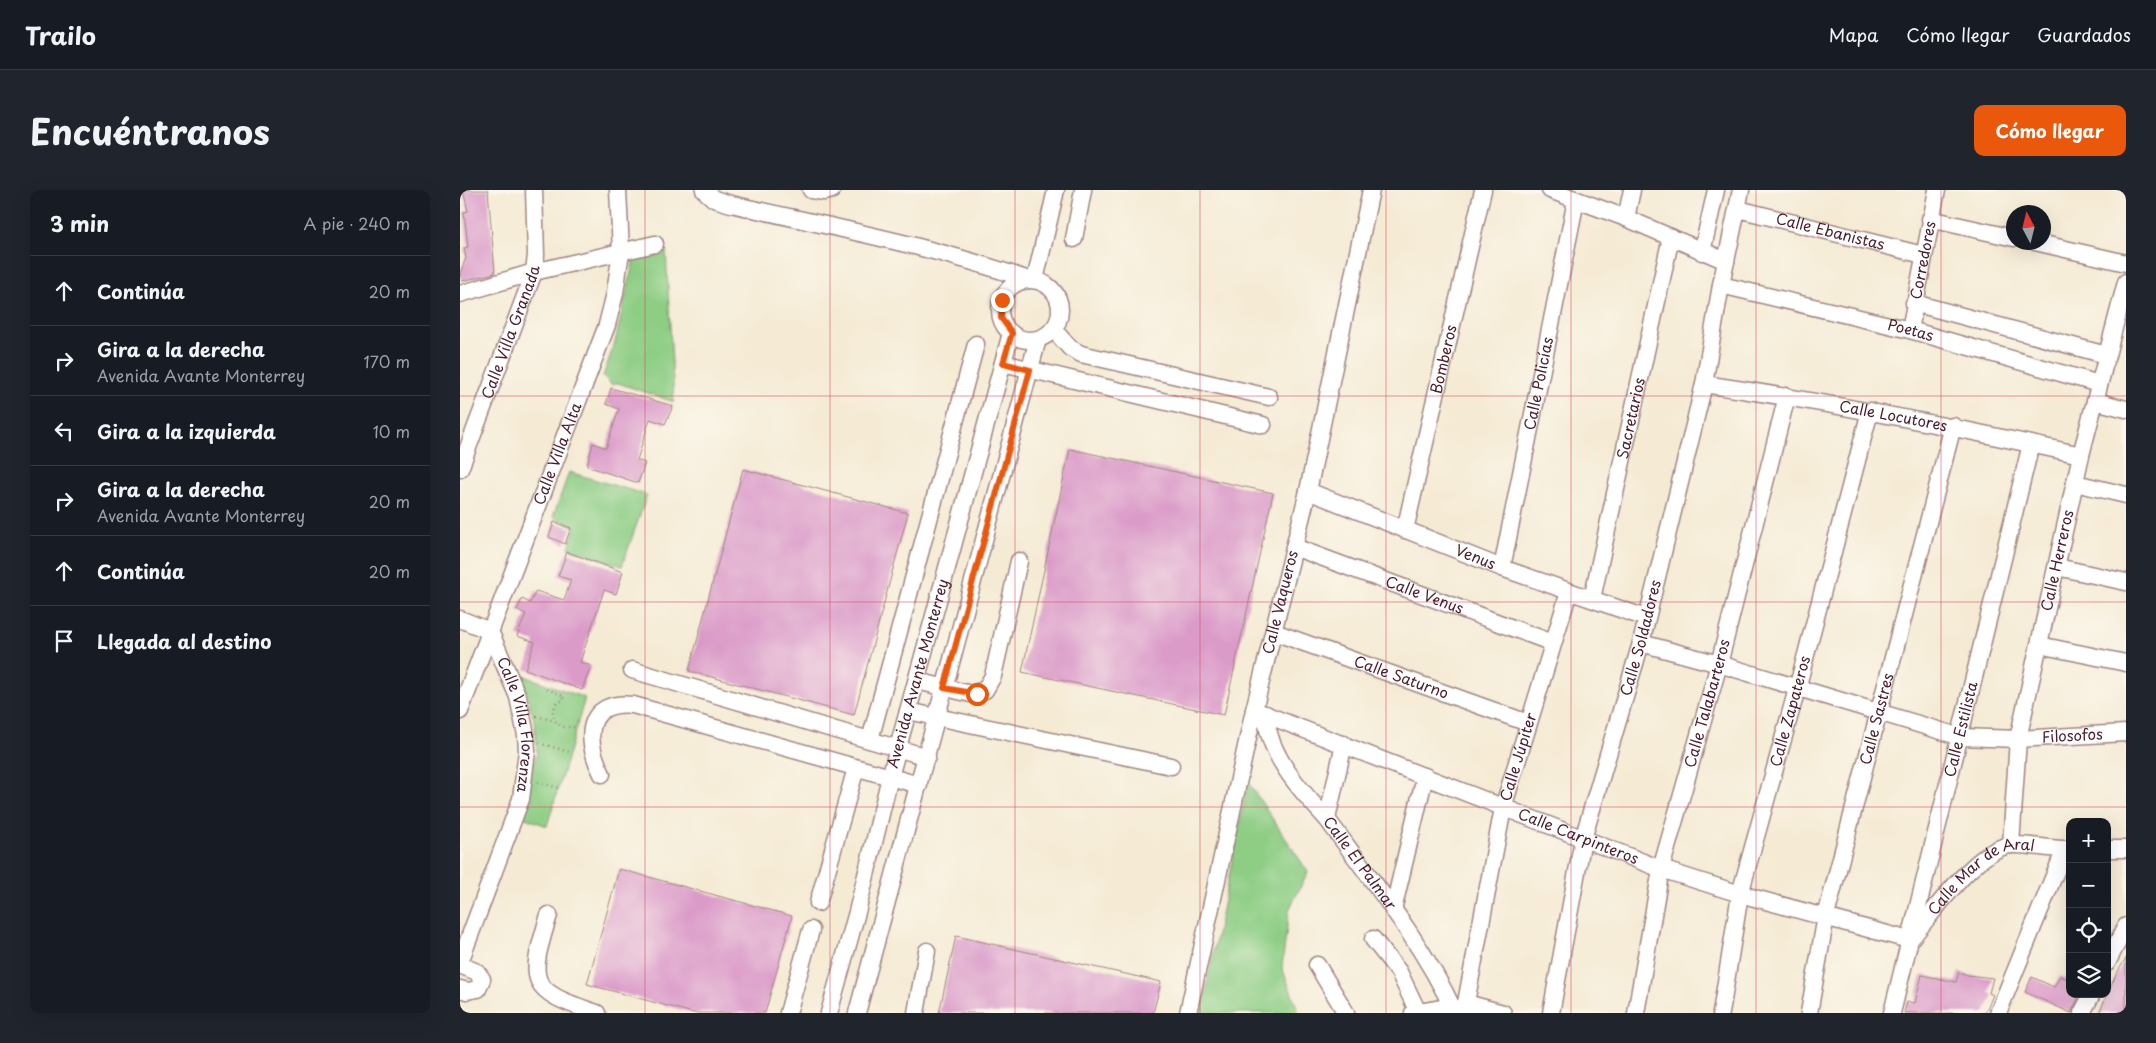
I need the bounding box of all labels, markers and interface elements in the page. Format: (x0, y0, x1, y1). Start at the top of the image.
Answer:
text: Trailo (25, 17, 96, 53)
text: Mapa (1829, 21, 1878, 48)
text: Cómo llegar (1906, 21, 2009, 48)
text: Guardados (2037, 21, 2131, 48)
text: Encuéntranos (30, 104, 270, 157)
button: Cómo llegar (1974, 105, 2126, 156)
north arrow (2006, 205, 2051, 250)
street label: Calle Ebanistas (1774, 206, 1887, 255)
text: 3 min (50, 207, 109, 239)
text: A pie · 240 m (303, 211, 410, 235)
street label: Corredores (1903, 219, 1941, 301)
street label: Calle Villa Granada (474, 264, 545, 402)
icon: ahead (50, 277, 78, 305)
text: Continúa (97, 277, 185, 305)
text: 20 m (369, 279, 410, 303)
route end (991, 289, 1014, 312)
street label: Poetas (1886, 312, 1937, 346)
street label: Bomberos (1424, 322, 1462, 396)
text: Gira a la derecha (97, 335, 265, 363)
street label: Calle Policías (1517, 335, 1558, 432)
icon: right (50, 347, 78, 375)
text: 170 m (364, 349, 410, 373)
text: Avenida Avante Monterrey (97, 363, 305, 387)
street label: Sacretarios (1610, 375, 1650, 461)
street label: Calle Locutores (1838, 393, 1950, 436)
street label: Calle Villa Alta (526, 398, 587, 508)
icon: left (50, 417, 78, 445)
text: Gira a la izquierda (97, 417, 276, 445)
text: 10 m (373, 419, 410, 443)
text: Gira a la derecha (97, 475, 265, 503)
icon: right (50, 487, 78, 515)
text: 20 m (369, 489, 410, 513)
text: Avenida Avante Monterrey (97, 503, 305, 527)
street label: Calle Herreros (2034, 507, 2079, 613)
street label: Venus (1452, 538, 1500, 574)
street label: Calle Vaqueros (1255, 548, 1303, 656)
icon: ahead (50, 557, 78, 585)
text: Continúa (97, 557, 185, 585)
text: 20 m (369, 559, 410, 583)
street label: Calle Venus (1383, 569, 1467, 619)
street label: Avenida Avante Monterrey (880, 576, 954, 770)
street label: Calle Soldadores (1613, 577, 1666, 699)
icon: arrive (50, 627, 78, 655)
text: Llegada al destino (97, 627, 271, 655)
street label: Calle Talabarteros (1677, 636, 1735, 770)
street label: Calle Saturno (1351, 649, 1452, 704)
street label: Calle Villa Florenza (492, 653, 540, 795)
street label: Calle Zapateros (1763, 653, 1815, 769)
street label: Calle Sastres (1853, 670, 1899, 767)
street label: Calle Estilista (1937, 678, 1983, 779)
route start (966, 683, 989, 706)
street label: Calle Júpiter (1493, 709, 1542, 804)
street label: Filosofos (2041, 721, 2104, 748)
street label: Calle Carpinteros (1515, 801, 1642, 869)
street label: Calle El Palmar (1319, 811, 1403, 914)
map controls (2066, 818, 2111, 998)
button: + (2066, 818, 2111, 863)
street label: Calle Mar de Aral (1921, 832, 2036, 920)
button: − (2066, 863, 2111, 908)
button: locate (2066, 908, 2111, 953)
button: layers (2066, 953, 2111, 998)

